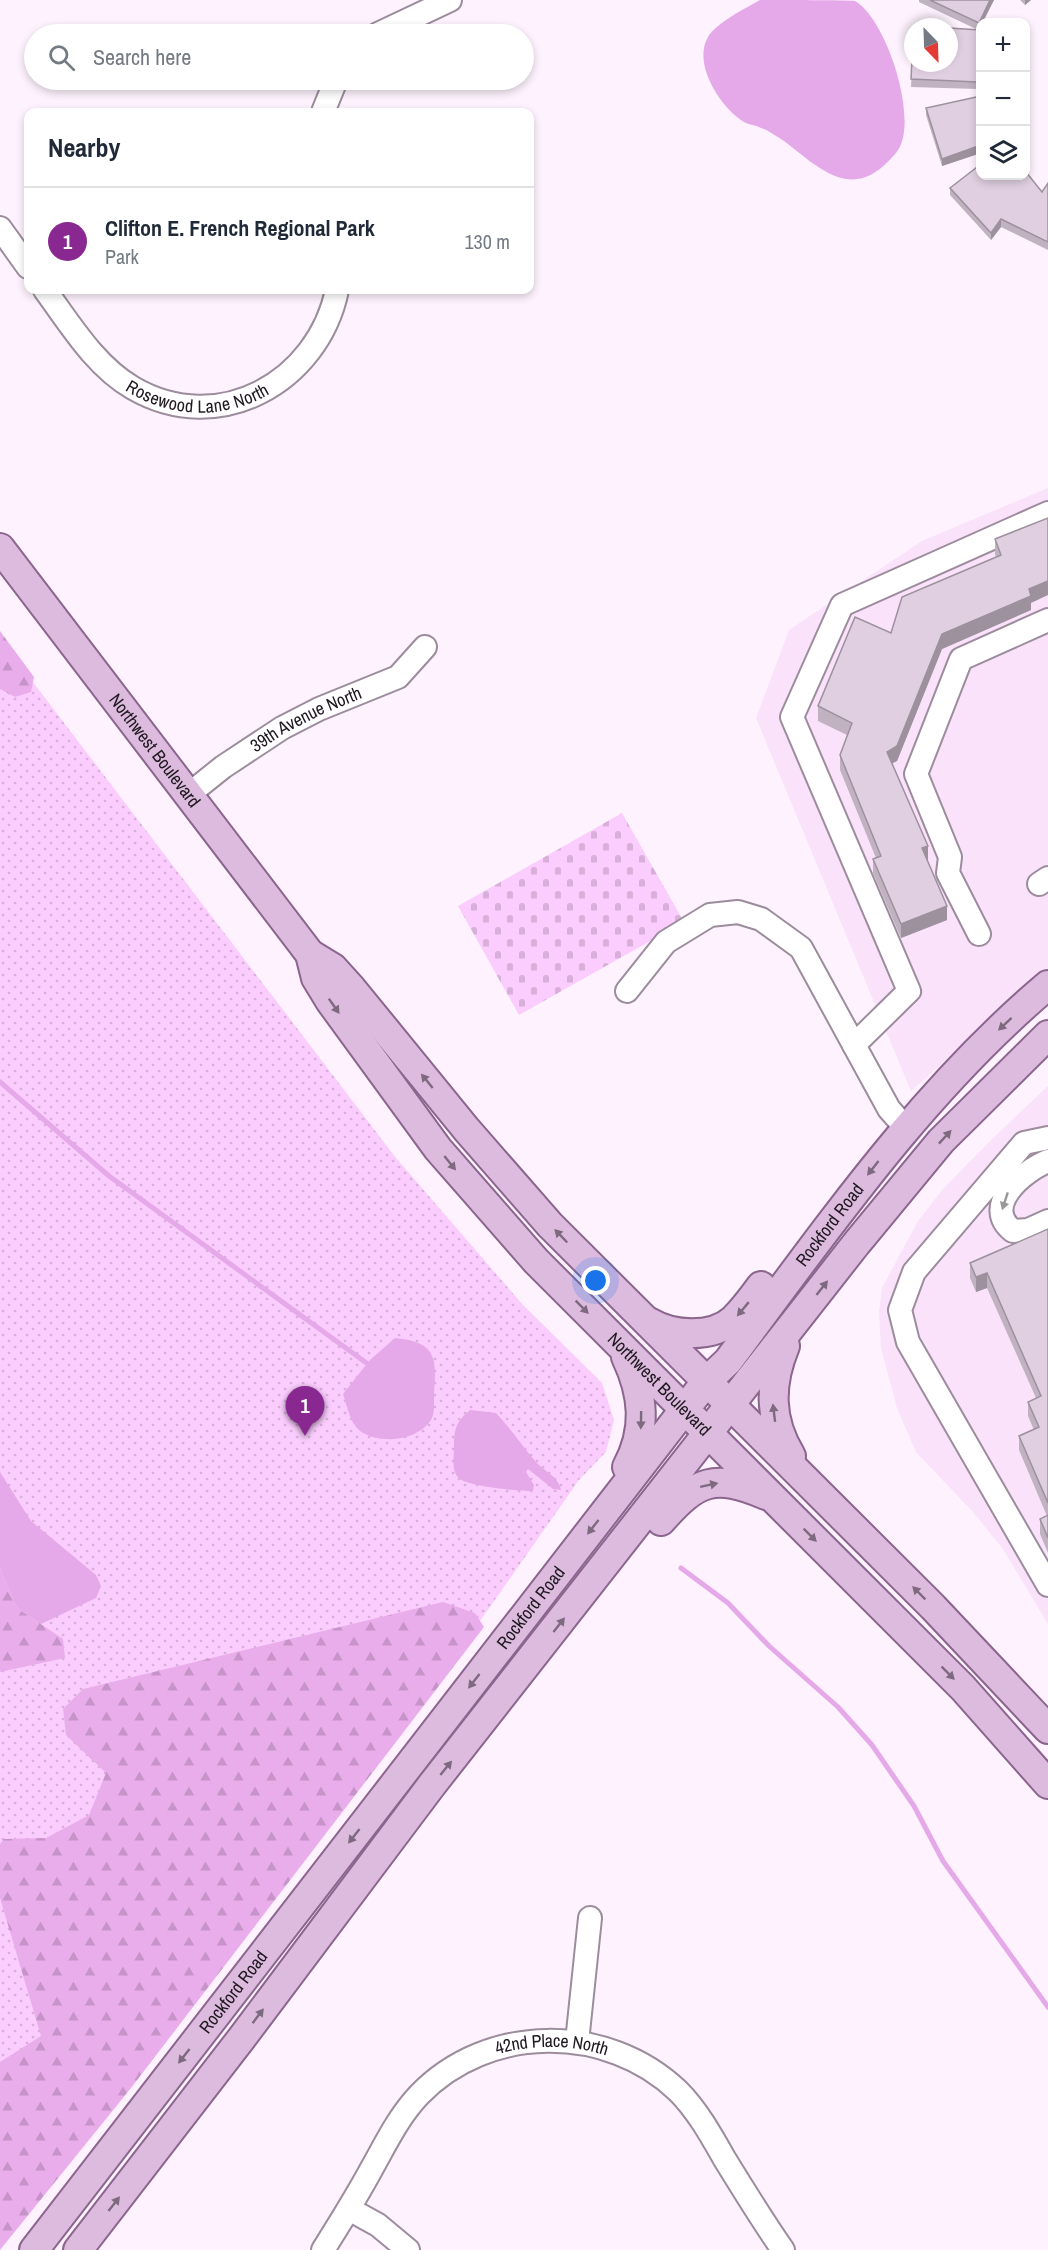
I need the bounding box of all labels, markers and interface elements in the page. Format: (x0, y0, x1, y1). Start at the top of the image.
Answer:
north arrow (904, 18, 958, 72)
map controls (976, 18, 1030, 180)
button: + (976, 18, 1030, 72)
search box (24, 24, 534, 90)
icon: search (45, 41, 78, 74)
text: Search here (93, 42, 191, 72)
button: − (976, 72, 1030, 126)
button: layers (976, 126, 1030, 180)
text: Nearby (48, 130, 120, 165)
text: Clifton E. French Regional Park (105, 213, 375, 243)
text: 1 (63, 228, 72, 255)
text: 130 m (464, 228, 510, 255)
text: Park (105, 243, 139, 270)
street label: Rosewood Lane North (122, 374, 273, 419)
street label: 39th Avenue North (245, 680, 365, 758)
street label: Northwest Boulevard (104, 688, 207, 812)
one-way arrow (328, 998, 340, 1014)
one-way arrow (997, 1017, 1012, 1031)
one-way arrow (421, 1074, 434, 1089)
one-way arrow (938, 1130, 951, 1145)
one-way arrow (443, 1155, 456, 1170)
one-way arrow (868, 1161, 880, 1176)
street label: Rockford Road (790, 1178, 869, 1271)
one-way arrow (1000, 1192, 1009, 1210)
one-way arrow (554, 1229, 568, 1244)
your location (581, 1266, 610, 1295)
one-way arrow (816, 1281, 828, 1297)
one-way arrow (574, 1299, 588, 1313)
one-way arrow (737, 1301, 749, 1316)
street label: Northwest Boulevard (602, 1327, 717, 1441)
pin: 1 (286, 1386, 324, 1436)
one-way arrow (769, 1403, 779, 1422)
one-way arrow (636, 1410, 646, 1429)
one-way arrow (700, 1480, 719, 1489)
one-way arrow (587, 1519, 600, 1535)
one-way arrow (803, 1527, 817, 1542)
street label: Rockford Road (490, 1561, 570, 1654)
one-way arrow (912, 1586, 926, 1600)
one-way arrow (553, 1617, 566, 1633)
one-way arrow (940, 1665, 954, 1679)
one-way arrow (468, 1674, 480, 1689)
one-way arrow (439, 1760, 451, 1775)
one-way arrow (349, 1828, 361, 1843)
street label: Rockford Road (193, 1945, 273, 2038)
one-way arrow (252, 2009, 264, 2024)
street label: 42nd Place North (492, 2028, 612, 2061)
one-way arrow (178, 2049, 190, 2064)
one-way arrow (107, 2196, 119, 2211)

